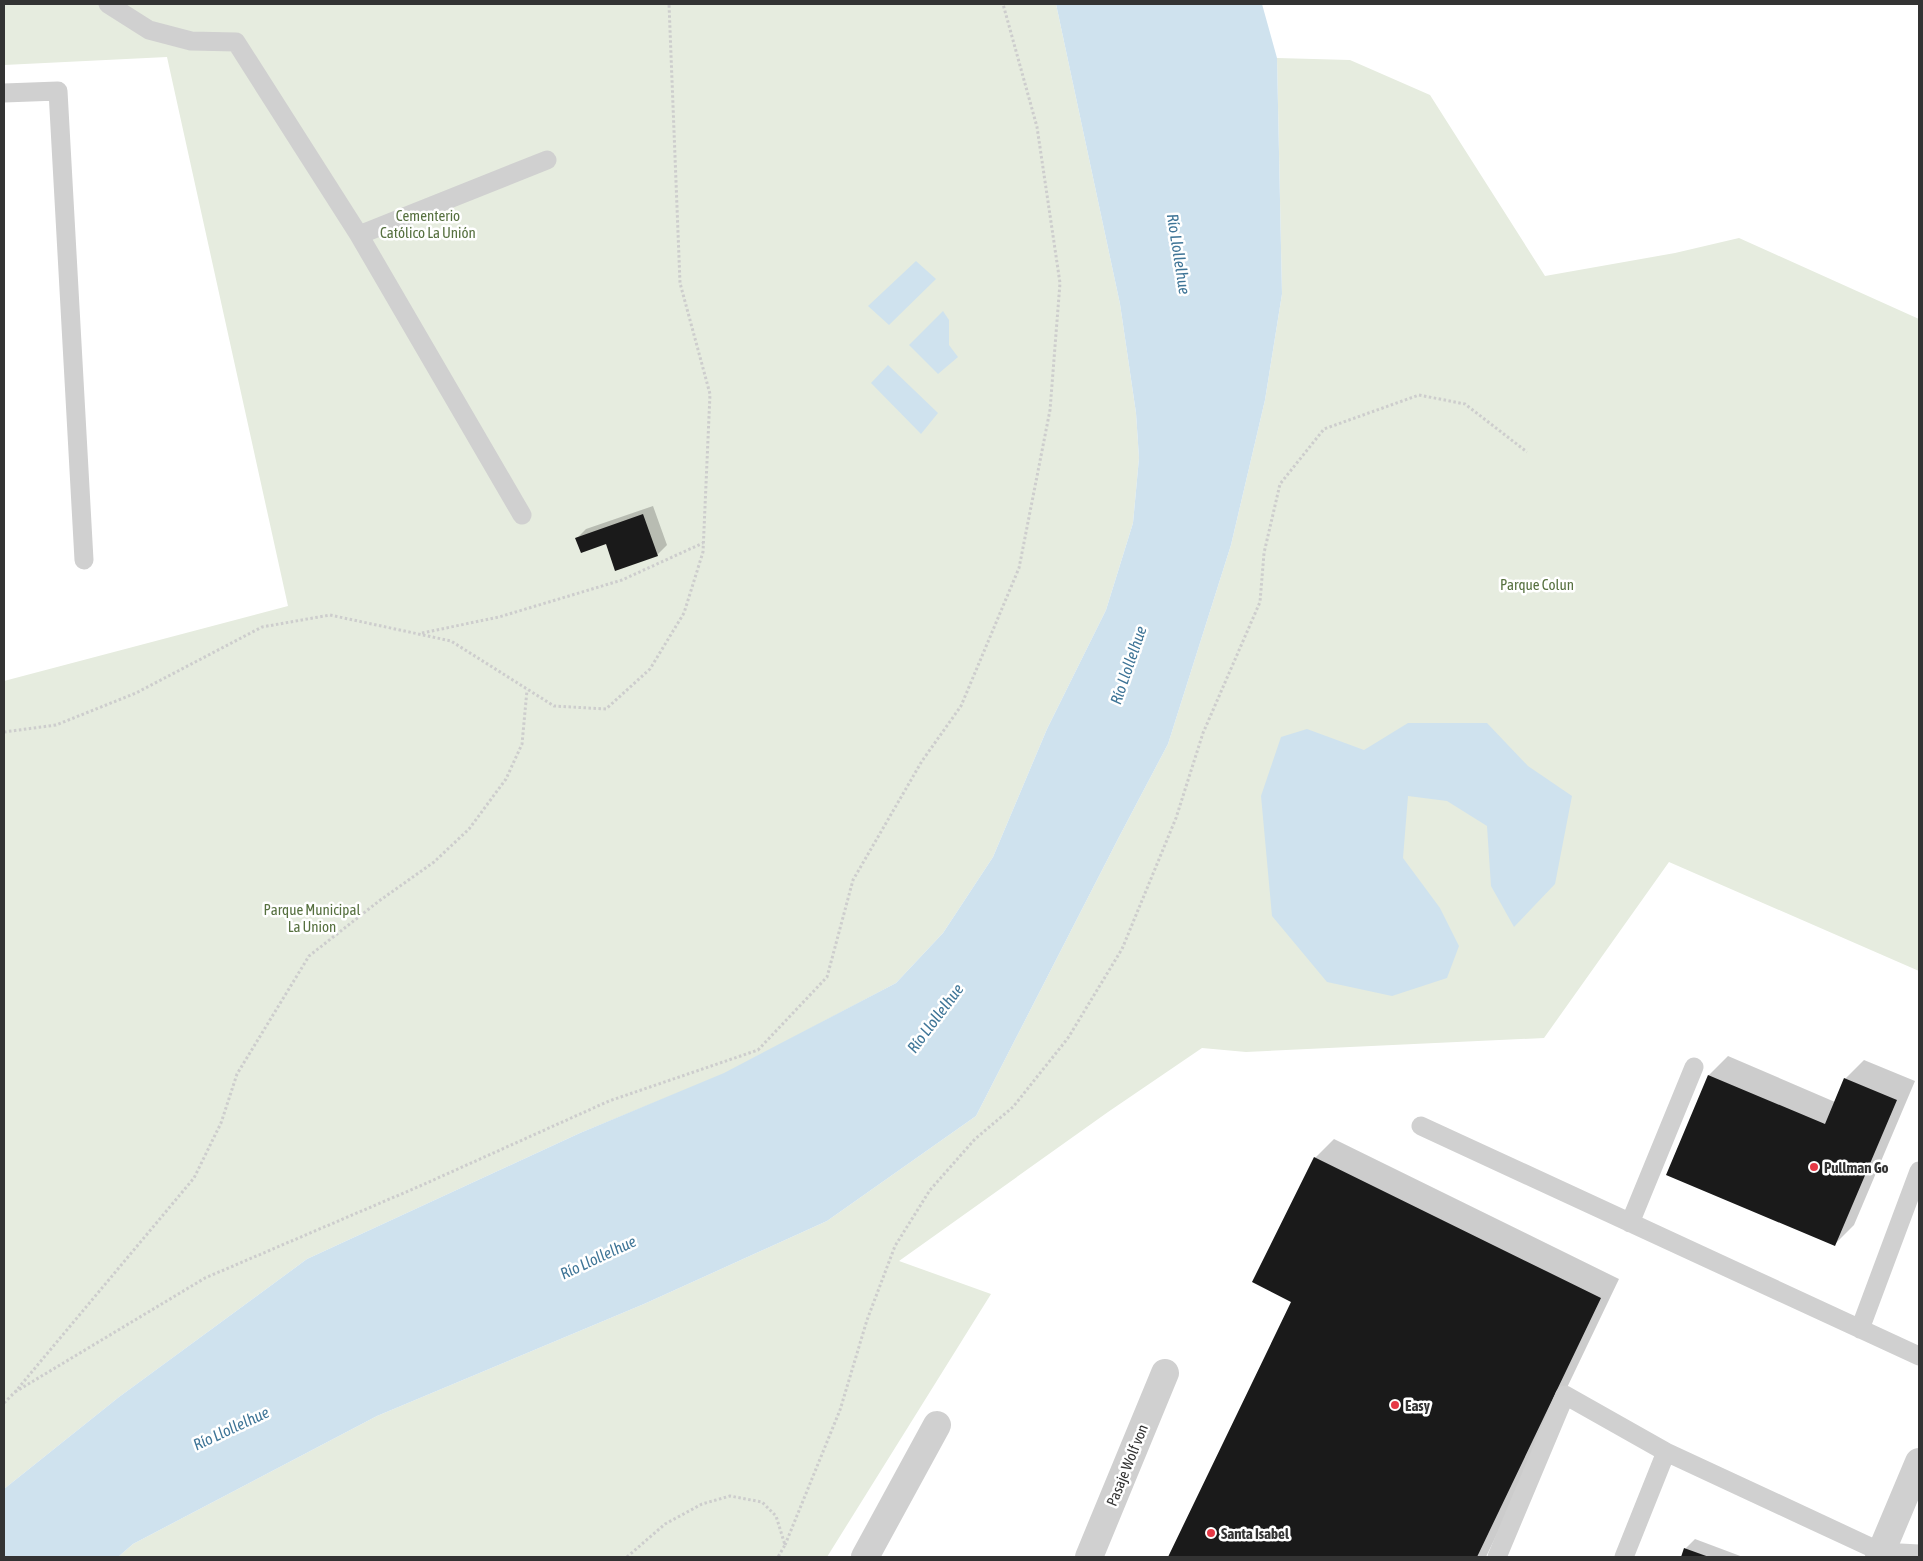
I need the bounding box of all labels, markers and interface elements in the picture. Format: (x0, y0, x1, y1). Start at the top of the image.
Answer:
park label: Cementerio Católico La Unión (380, 207, 476, 241)
water label: Río Llollelhue (1164, 212, 1194, 296)
park label: Parque Colun (1500, 576, 1574, 593)
water label: Río Llollelhue (1106, 623, 1150, 707)
park label: Parque Municipal La Union (264, 901, 360, 935)
water label: Río Llollelhue (903, 980, 967, 1056)
place label: Pullman Go (1824, 1159, 1889, 1176)
marker: Pullman Go (1808, 1161, 1820, 1173)
water label: Río Llollelhue (557, 1232, 639, 1282)
place label: Easy (1405, 1397, 1431, 1414)
marker: Easy (1389, 1399, 1401, 1411)
water label: Río Llollelhue (190, 1403, 272, 1453)
street label: Pasaje Wolf von (1103, 1422, 1151, 1508)
place label: Santa Isabel (1221, 1525, 1290, 1542)
marker: Santa Isabel (1205, 1527, 1217, 1539)

